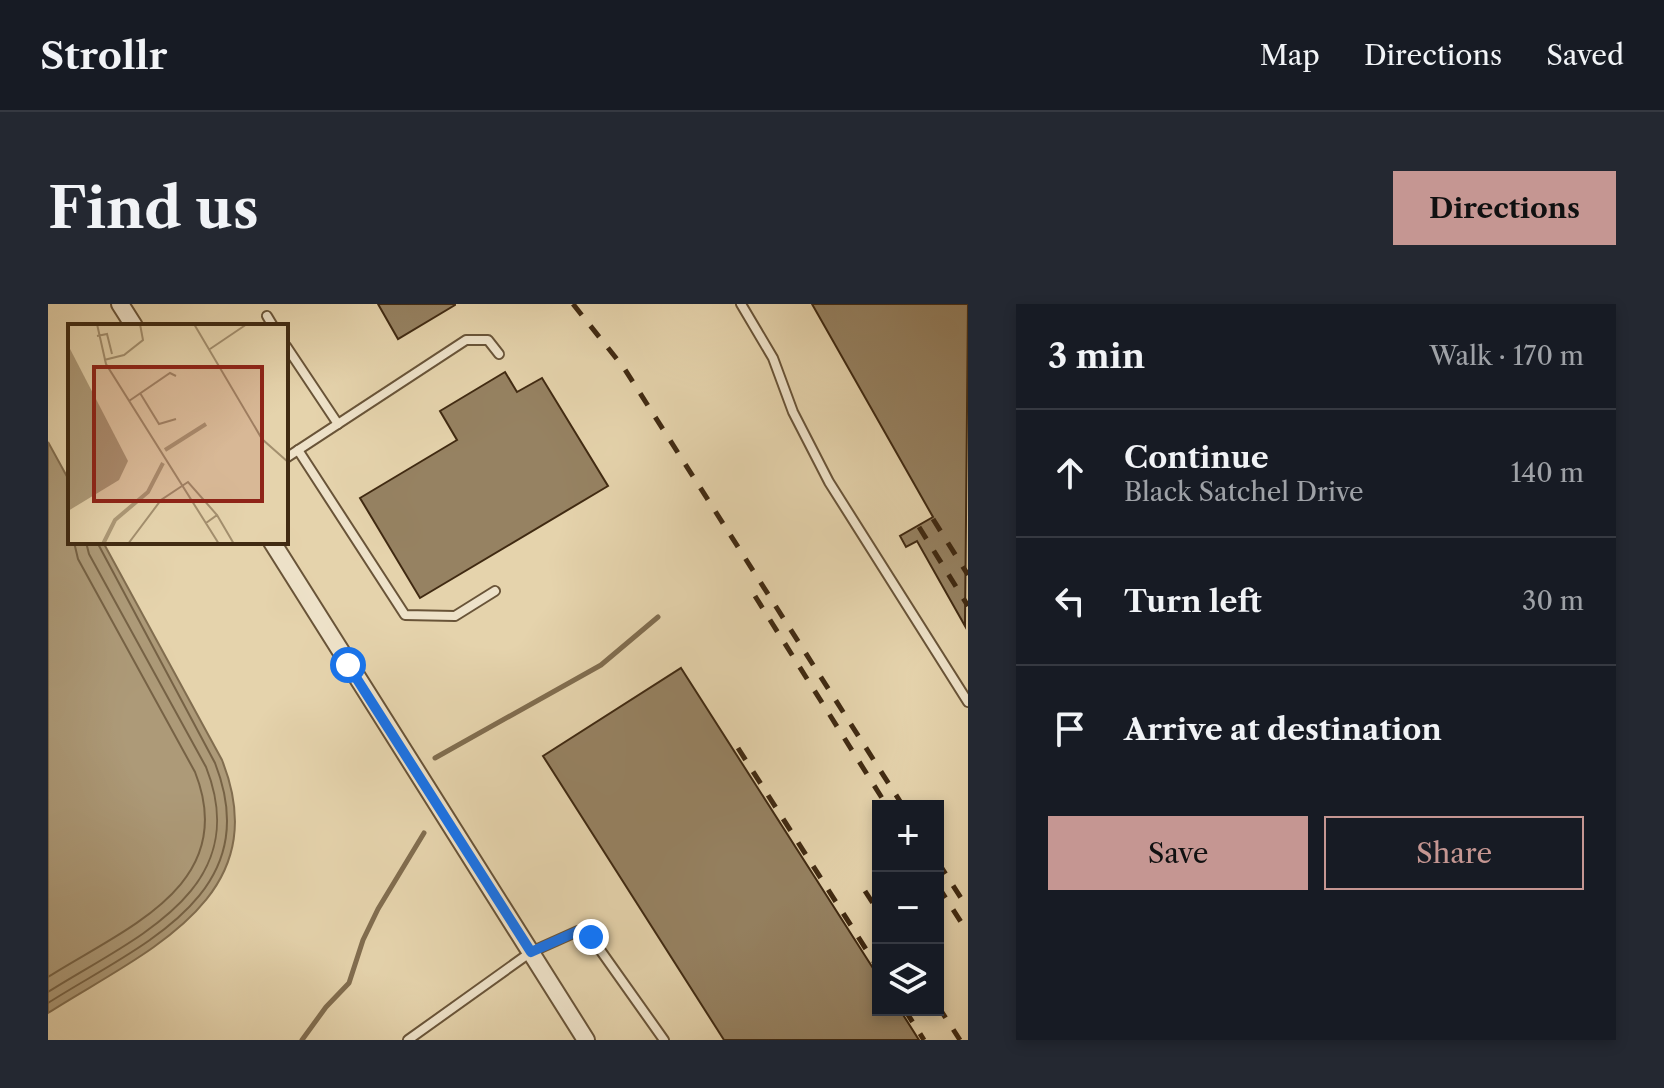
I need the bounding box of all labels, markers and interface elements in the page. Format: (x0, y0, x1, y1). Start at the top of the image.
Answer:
text: Strollr (40, 32, 167, 79)
text: Map (1260, 38, 1320, 72)
text: Directions (1364, 38, 1502, 72)
text: Saved (1546, 38, 1624, 72)
button: Directions (1393, 171, 1616, 245)
text: Find us (48, 174, 259, 243)
inset map (68, 324, 288, 544)
text: 3 min (1048, 335, 1145, 377)
text: Walk · 170 m (1429, 340, 1584, 372)
text: Continue (1124, 439, 1269, 476)
icon: ahead (1048, 451, 1092, 495)
text: 140 m (1510, 457, 1584, 489)
text: Black Satchel Drive (1124, 476, 1364, 508)
icon: left (1048, 579, 1092, 623)
text: Turn left (1124, 583, 1261, 620)
text: 30 m (1522, 585, 1584, 617)
route start (330, 647, 366, 683)
icon: arrive (1048, 707, 1092, 751)
text: Arrive at destination (1124, 711, 1442, 748)
map controls (872, 800, 944, 1016)
button: + (872, 800, 944, 872)
button: Save (1048, 816, 1308, 890)
button: Share (1324, 816, 1584, 890)
button: − (872, 872, 944, 944)
route end (573, 919, 609, 955)
button: layers (872, 944, 944, 1016)

